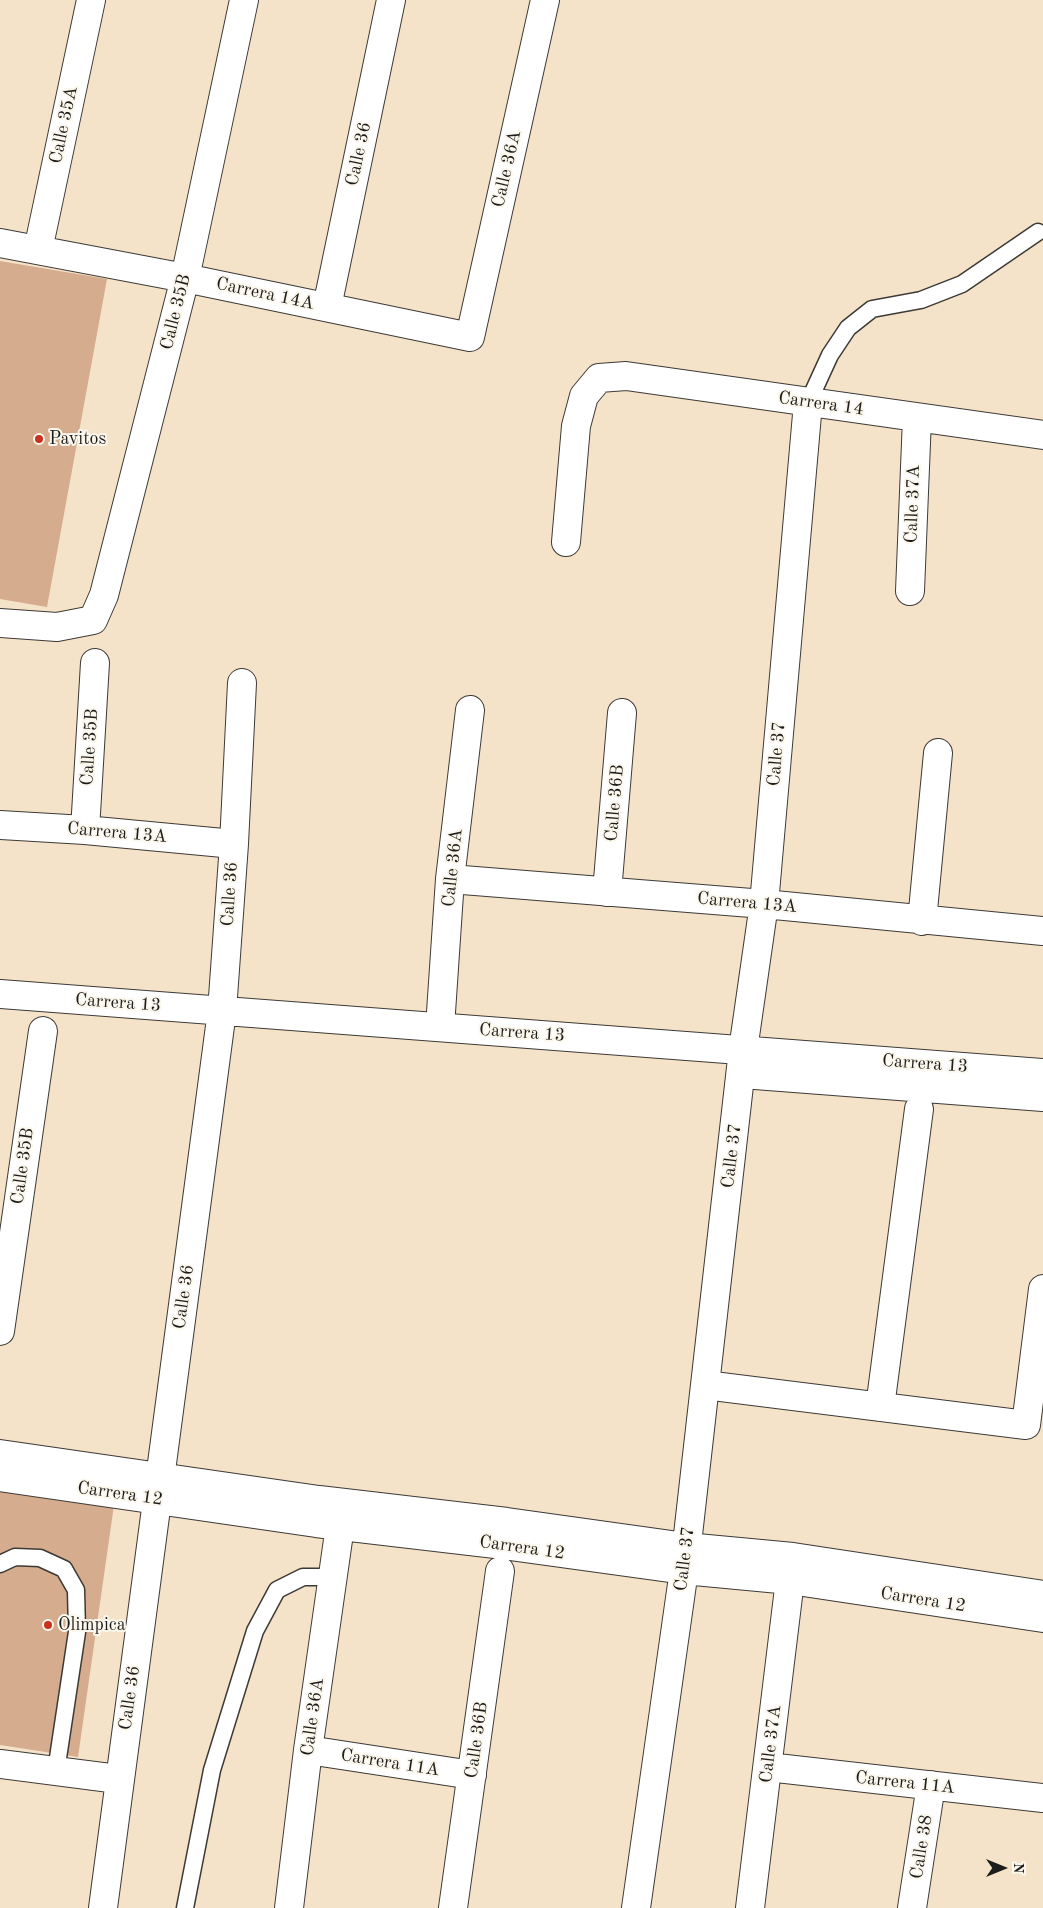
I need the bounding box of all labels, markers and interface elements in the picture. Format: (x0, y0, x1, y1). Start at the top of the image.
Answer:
street label: Calle 35A (45, 84, 83, 166)
street label: Calle 36 (342, 120, 376, 188)
street label: Calle 36A (488, 128, 526, 210)
street label: Calle 35B (156, 272, 196, 352)
street label: Carrera 14A (214, 273, 316, 315)
street label: Carrera 14 (777, 387, 865, 421)
place label: Pavitos (49, 428, 106, 450)
marker: Pavitos (33, 433, 45, 445)
street label: Calle 37A (901, 464, 925, 544)
street label: Calle 35B (77, 708, 103, 786)
street label: Calle 37 (763, 721, 791, 787)
street label: Calle 36B (601, 764, 629, 842)
street label: Carrera 13A (66, 818, 168, 848)
street label: Calle 36A (438, 828, 468, 908)
street label: Calle 36 (217, 861, 243, 927)
street label: Carrera 13A (696, 888, 798, 918)
street label: Carrera 13 (74, 989, 162, 1017)
street label: Carrera 13 (478, 1019, 566, 1047)
street label: Carrera 13 (881, 1050, 969, 1078)
street label: Calle 37 (717, 1122, 747, 1190)
street label: Calle 35B (7, 1126, 39, 1206)
street label: Calle 36 (169, 1263, 199, 1331)
street label: Carrera 12 (76, 1477, 164, 1511)
street label: Calle 37 (670, 1525, 700, 1593)
street label: Carrera 12 (478, 1531, 566, 1565)
street label: Carrera 12 (879, 1583, 967, 1617)
place label: Olimpica (58, 1614, 126, 1636)
marker: Olimpica (42, 1619, 54, 1631)
street label: Calle 36 (115, 1664, 145, 1732)
street label: Calle 36A (297, 1677, 329, 1757)
street label: Calle 36B (461, 1700, 493, 1780)
street label: Calle 37A (755, 1704, 787, 1784)
street label: Carrera 11A (339, 1745, 441, 1781)
street label: Carrera 11A (854, 1767, 956, 1799)
street label: Calle 38 (906, 1813, 938, 1881)
north arrow (978, 1843, 1028, 1893)
text: N (1011, 1863, 1025, 1873)

